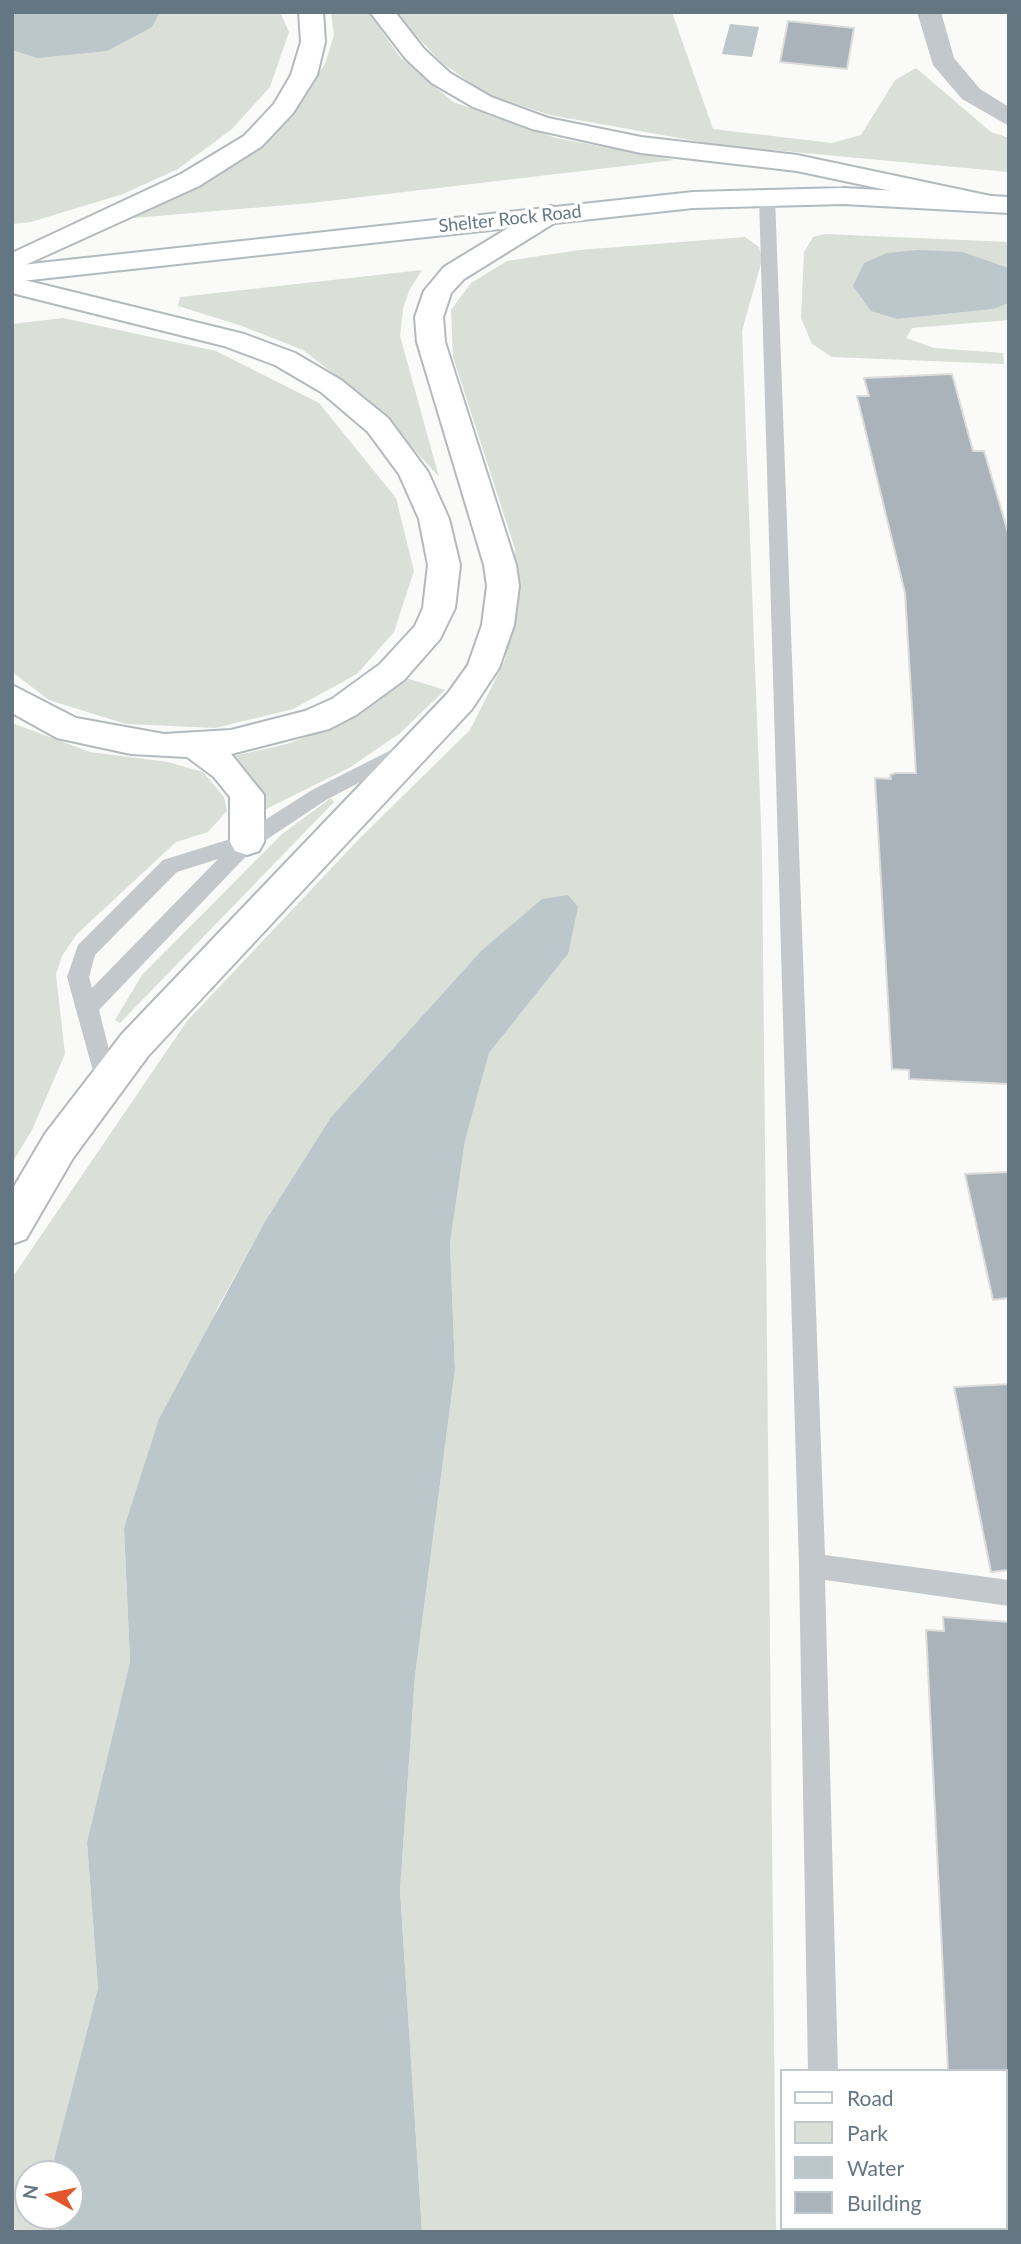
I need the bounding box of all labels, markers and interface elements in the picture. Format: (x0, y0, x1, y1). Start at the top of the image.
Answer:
street label: Shelter Rock Road (437, 201, 583, 237)
legend (780, 2069, 1007, 2230)
text: Road (847, 2085, 894, 2110)
text: Park (847, 2120, 888, 2145)
text: Water (847, 2155, 904, 2180)
north arrow (14, 2160, 84, 2230)
text: N (17, 2183, 42, 2201)
text: Building (847, 2190, 922, 2215)

